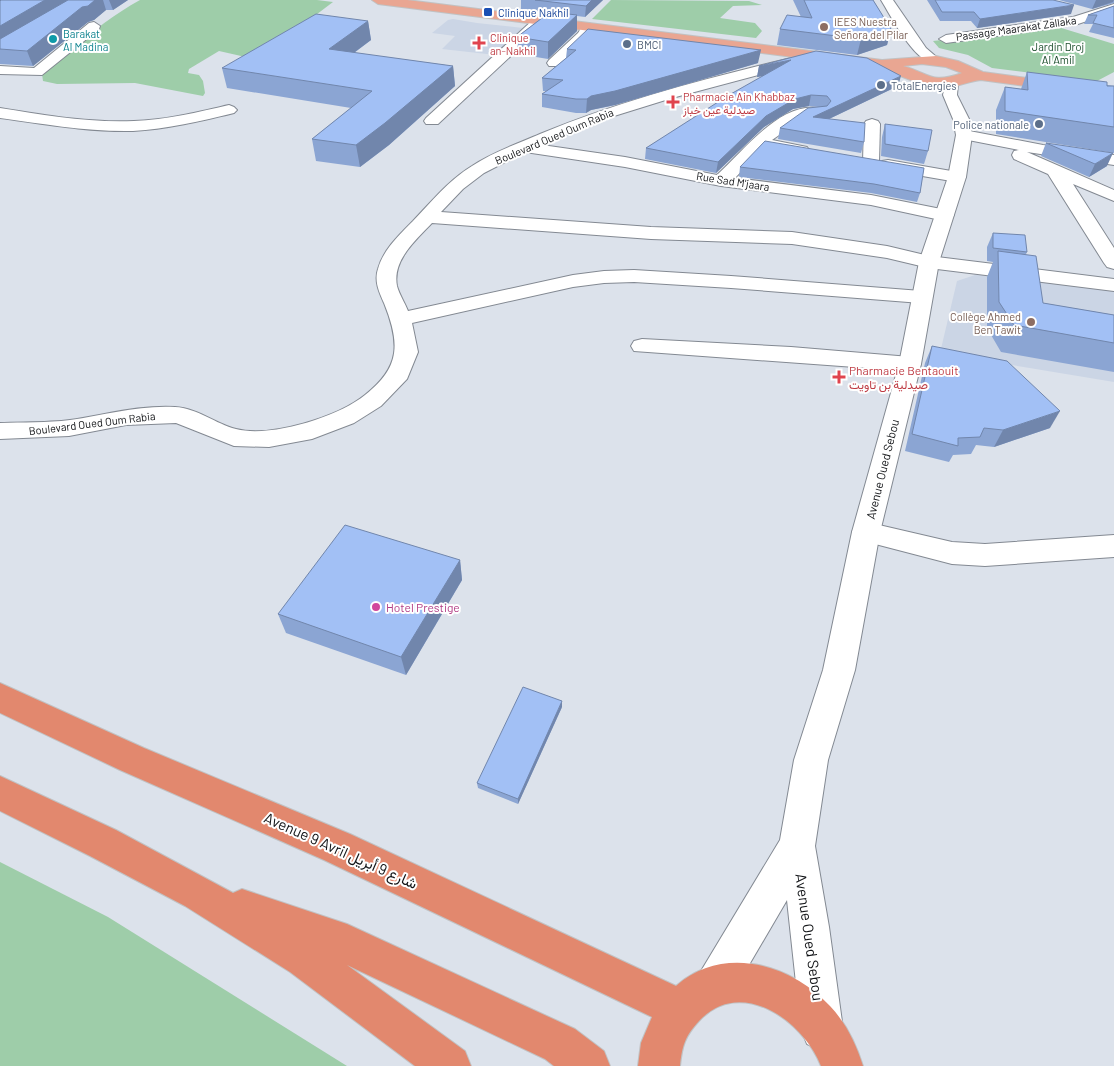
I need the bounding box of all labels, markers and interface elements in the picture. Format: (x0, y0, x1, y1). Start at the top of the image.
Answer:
marker: Clinique Nakhil (482, 6, 494, 18)
place label: Clinique Nakhil (498, 6, 569, 19)
street label: Passage Maarakat Zallaka (955, 13, 1077, 43)
place label: IEES Nuestra Señora del Pilar (834, 15, 908, 41)
marker: IEES Nuestra Señora del Pilar (818, 21, 830, 33)
place label: Barakat Al Madina (63, 27, 108, 53)
place label: Clinique an-Nakhil (490, 31, 536, 57)
marker: Barakat Al Madina (47, 33, 59, 45)
marker: Clinique an-Nakhil (472, 36, 486, 50)
marker: BMCI (621, 38, 633, 50)
place label: BMCI (637, 38, 661, 51)
park label: Jardin Droj Al Amil (1032, 40, 1084, 66)
marker: TotalEnergies (875, 79, 887, 91)
place label: TotalEnergies (891, 79, 957, 92)
place label: Pharmacie Ain Khabbaz صيدلية عين خباز (682, 90, 795, 117)
marker: Pharmacie Ain Khabbaz صيدلية عين خباز (667, 96, 679, 108)
street label: Boulevard Oued Oum Rabia (493, 105, 615, 167)
place label: Police nationale (953, 118, 1029, 131)
marker: Police nationale (1033, 118, 1045, 130)
street label: Rue Sad M'jaara (696, 169, 770, 193)
place label: Collège Ahmed Ben Tawit (950, 310, 1021, 336)
marker: Collège Ahmed Ben Tawit (1025, 316, 1037, 328)
place label: Pharmacie Bentaouit صيدلية بن تاويت (849, 363, 959, 393)
marker: Pharmacie Bentaouit صيدلية بن تاويت (833, 371, 845, 383)
street label: Boulevard Oued Oum Rabia (28, 409, 156, 437)
street label: Avenue Oued Sebou (863, 418, 901, 520)
place label: Hotel Prestige (386, 600, 460, 614)
marker: Hotel Prestige (370, 601, 382, 613)
street label: Avenue 9 Avril شارع 9 أبريل (260, 808, 421, 895)
street label: Avenue Oued Sebou (792, 872, 828, 1002)

